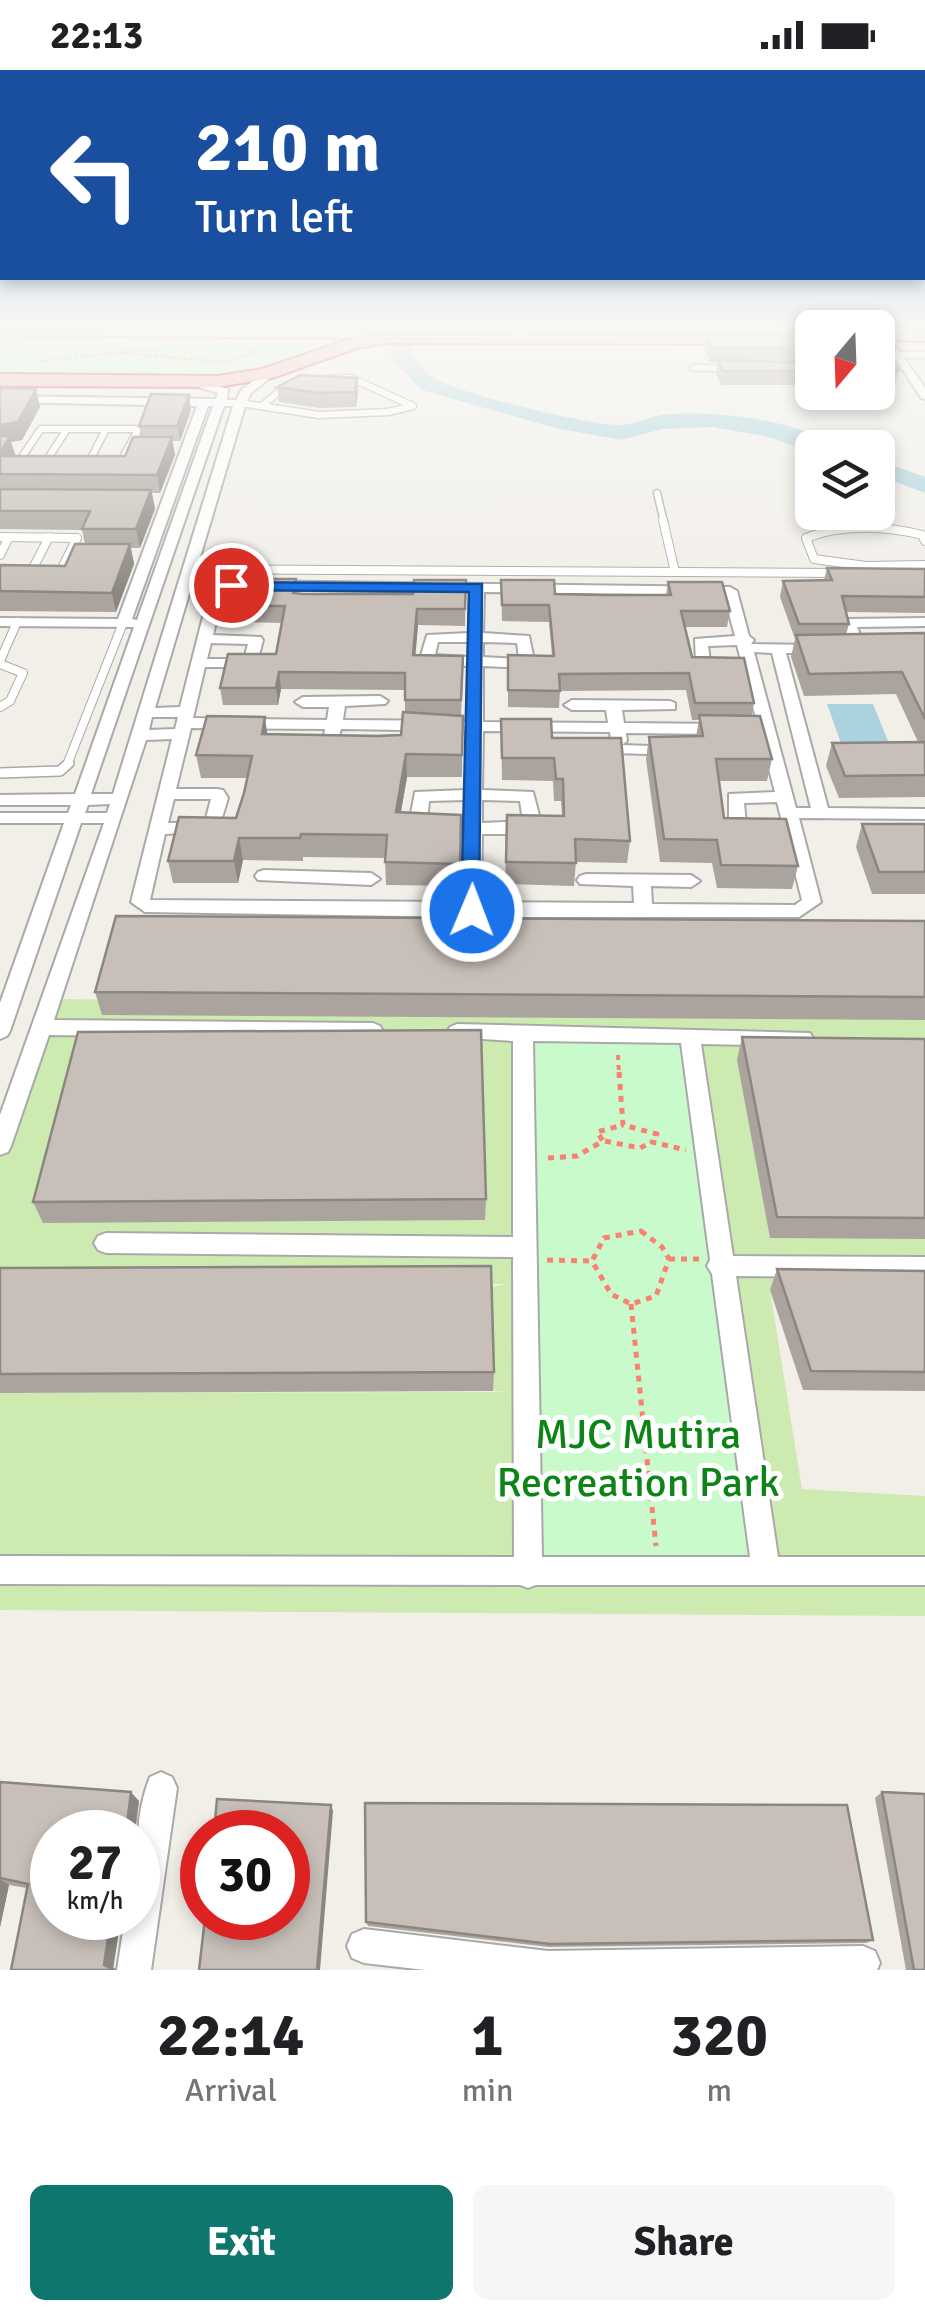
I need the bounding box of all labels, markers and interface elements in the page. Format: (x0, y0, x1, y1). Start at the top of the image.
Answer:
text: 22:13 (50, 12, 143, 59)
text: 210 m (195, 104, 380, 190)
icon: left (30, 110, 160, 240)
text: Turn left (195, 190, 354, 245)
north arrow (795, 310, 895, 410)
map controls (795, 310, 895, 530)
button: layers (795, 430, 895, 530)
pin (189, 543, 274, 628)
icon: arrive (204, 558, 259, 613)
position arrow (420, 859, 524, 963)
park label: MJC Mutira Recreation Park (496, 1409, 780, 1508)
speed limit sign: 30 (180, 1810, 310, 1940)
text: 27 (68, 1832, 122, 1894)
text: km/h (67, 1885, 123, 1916)
text: 22:14 (157, 1999, 305, 2073)
text: 1 (471, 1999, 504, 2073)
text: 320 (671, 1999, 768, 2073)
text: Arrival (185, 2071, 277, 2110)
text: min (462, 2071, 513, 2110)
text: m (706, 2071, 732, 2110)
button: Exit (30, 2185, 453, 2300)
button: Share (473, 2185, 895, 2300)

